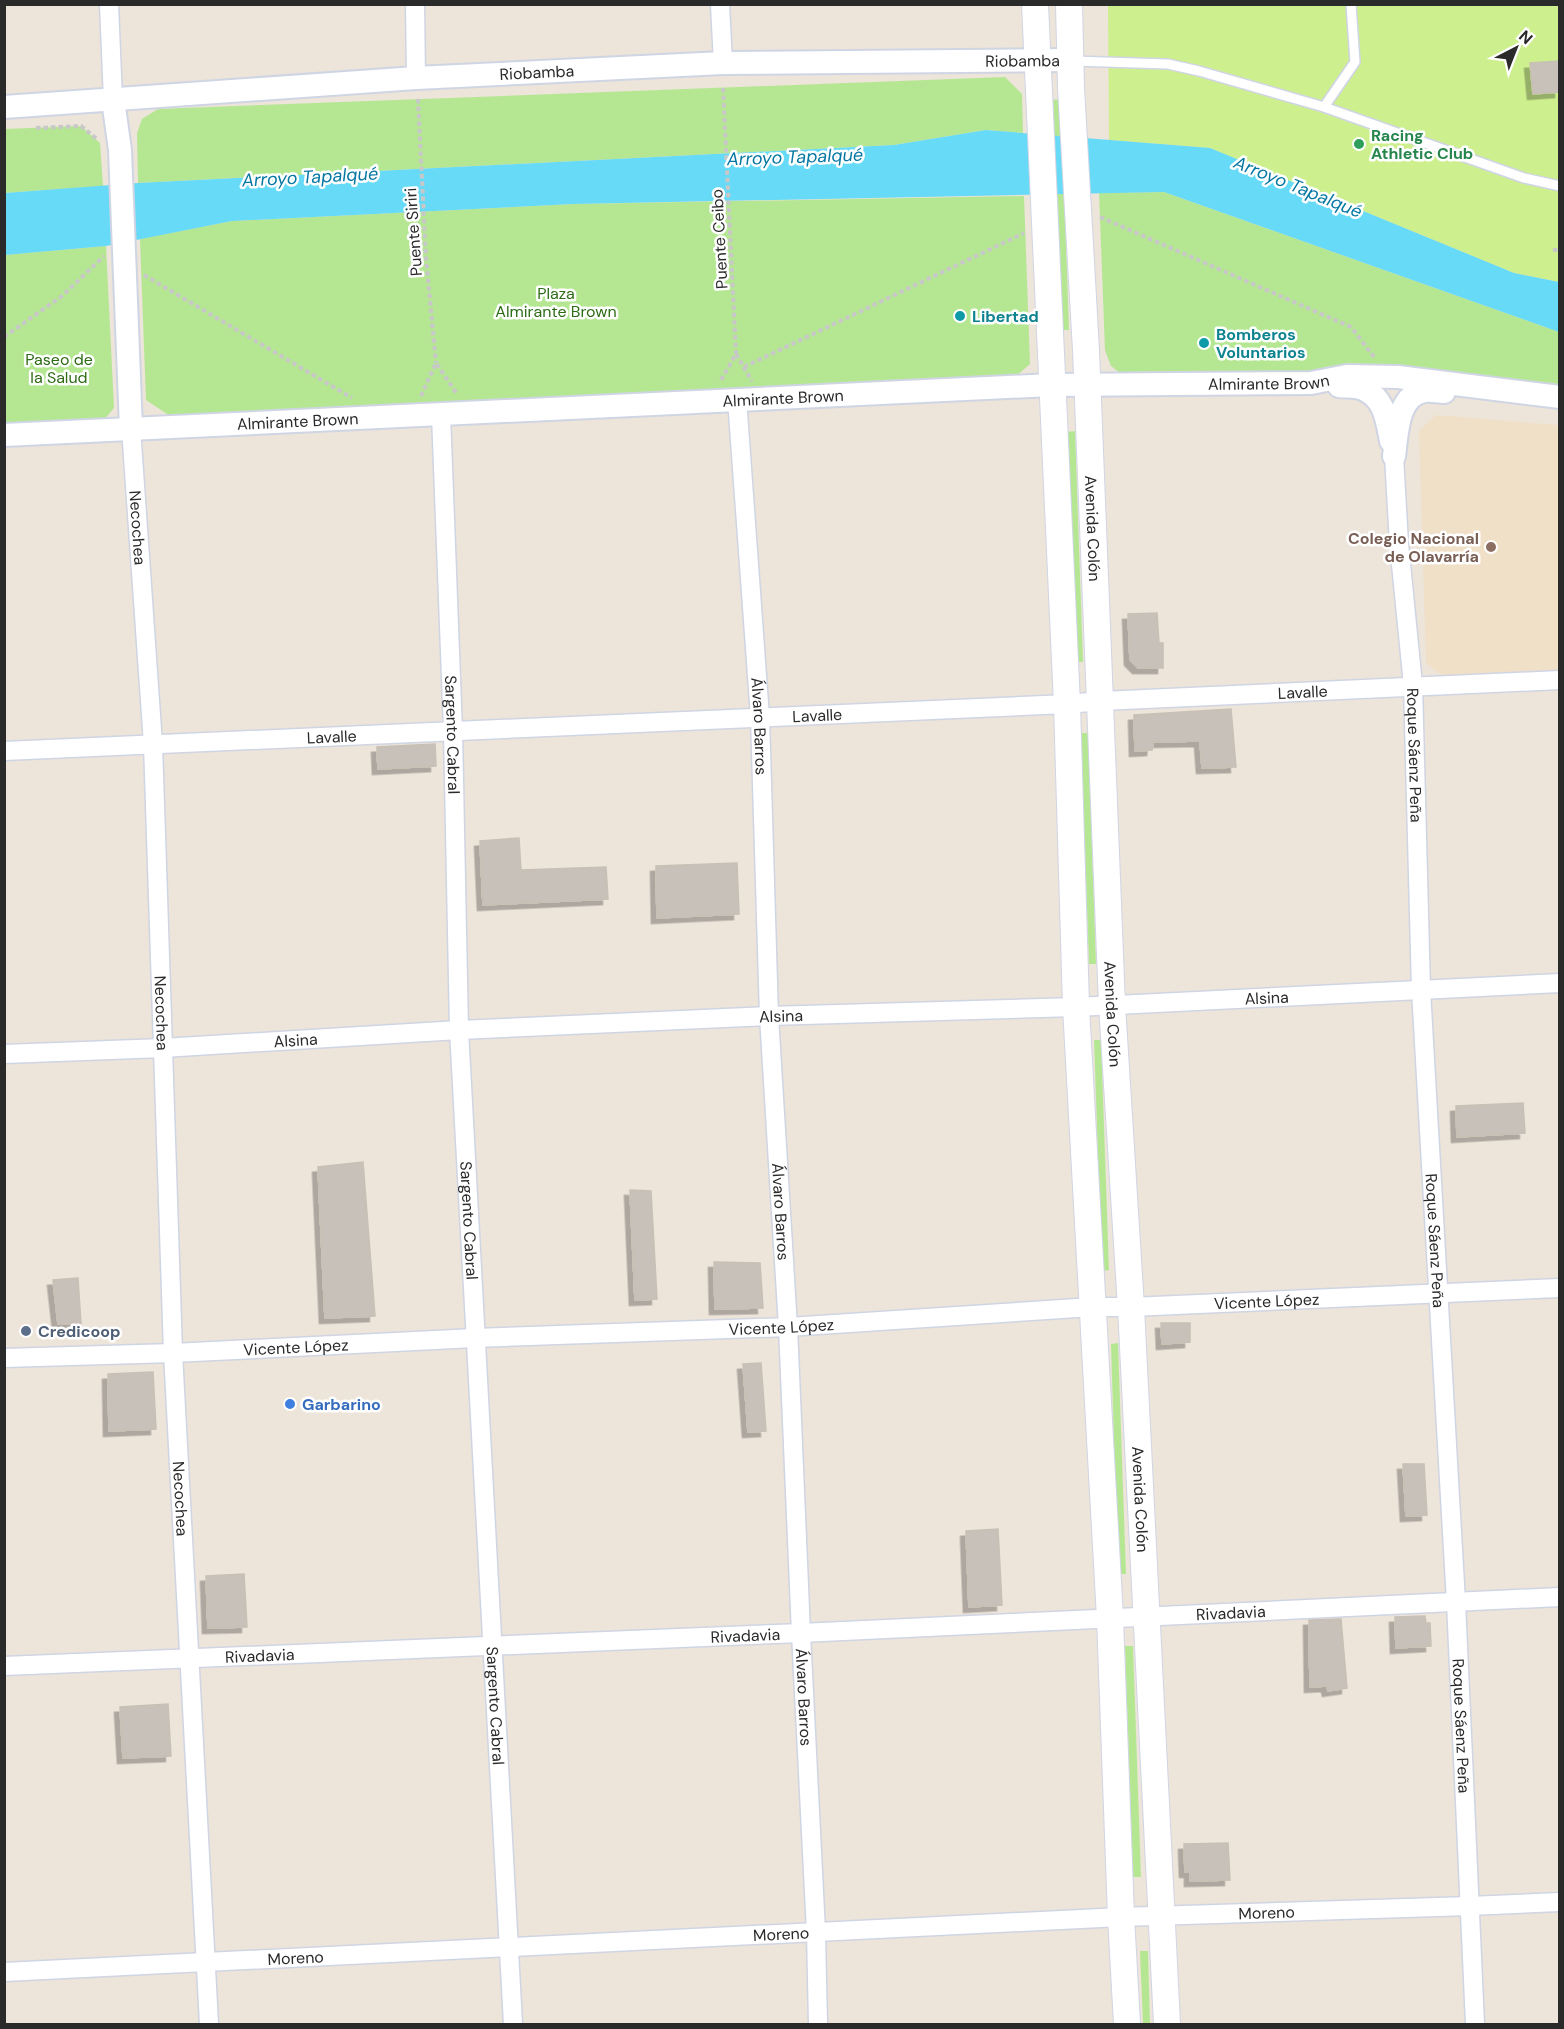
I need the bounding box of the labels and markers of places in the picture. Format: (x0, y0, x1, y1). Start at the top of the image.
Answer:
place label: Racing Athletic Club (1371, 125, 1473, 164)
marker: Racing Athletic Club (1352, 137, 1366, 151)
place label: Libertad (972, 306, 1039, 327)
marker: Libertad (953, 309, 967, 323)
place label: Bomberos Voluntarios (1216, 324, 1306, 363)
marker: Bomberos Voluntarios (1197, 336, 1211, 350)
place label: Colegio Nacional de Olavarría (1348, 528, 1479, 567)
marker: Colegio Nacional de Olavarría (1484, 540, 1498, 554)
place label: Credicoop (38, 1321, 120, 1342)
marker: Credicoop (19, 1324, 33, 1338)
place label: Garbarino (302, 1394, 381, 1415)
marker: Garbarino (283, 1397, 297, 1411)

